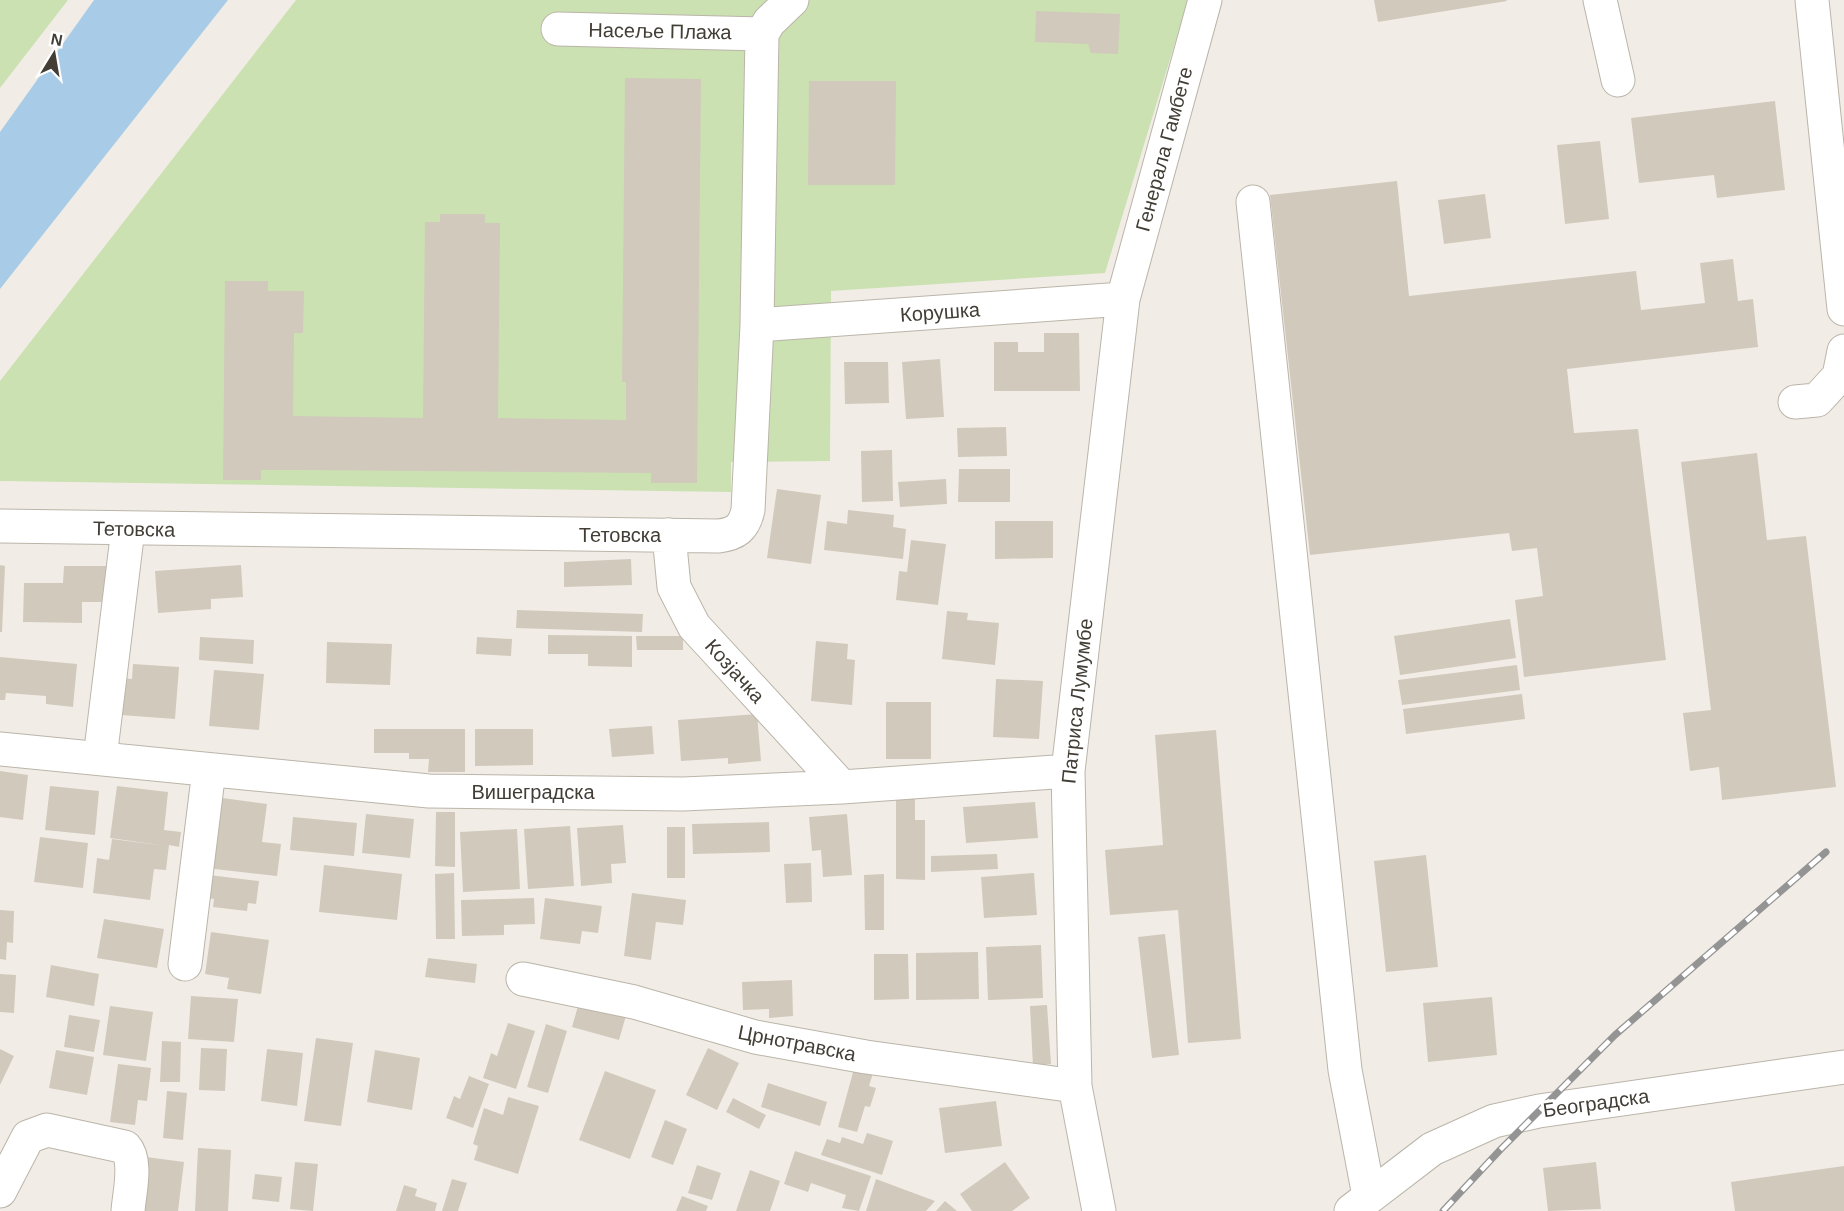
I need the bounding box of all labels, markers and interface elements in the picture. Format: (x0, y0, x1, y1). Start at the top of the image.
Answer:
street label: Насеље Плажа (588, 19, 733, 43)
north arrow (24, 24, 84, 84)
text: N (49, 30, 64, 49)
street label: Генерала Гамбете (1131, 64, 1197, 234)
street label: Корушка (899, 298, 982, 326)
street label: Тетовска (93, 517, 176, 541)
street label: Тетовска (579, 524, 662, 546)
street label: Патриса Лумумбе (1057, 617, 1097, 785)
street label: Козјачка (701, 635, 770, 708)
street label: Вишеградска (471, 781, 595, 803)
street label: Црнотравска (736, 1021, 859, 1065)
street label: Београдска (1542, 1085, 1651, 1121)

